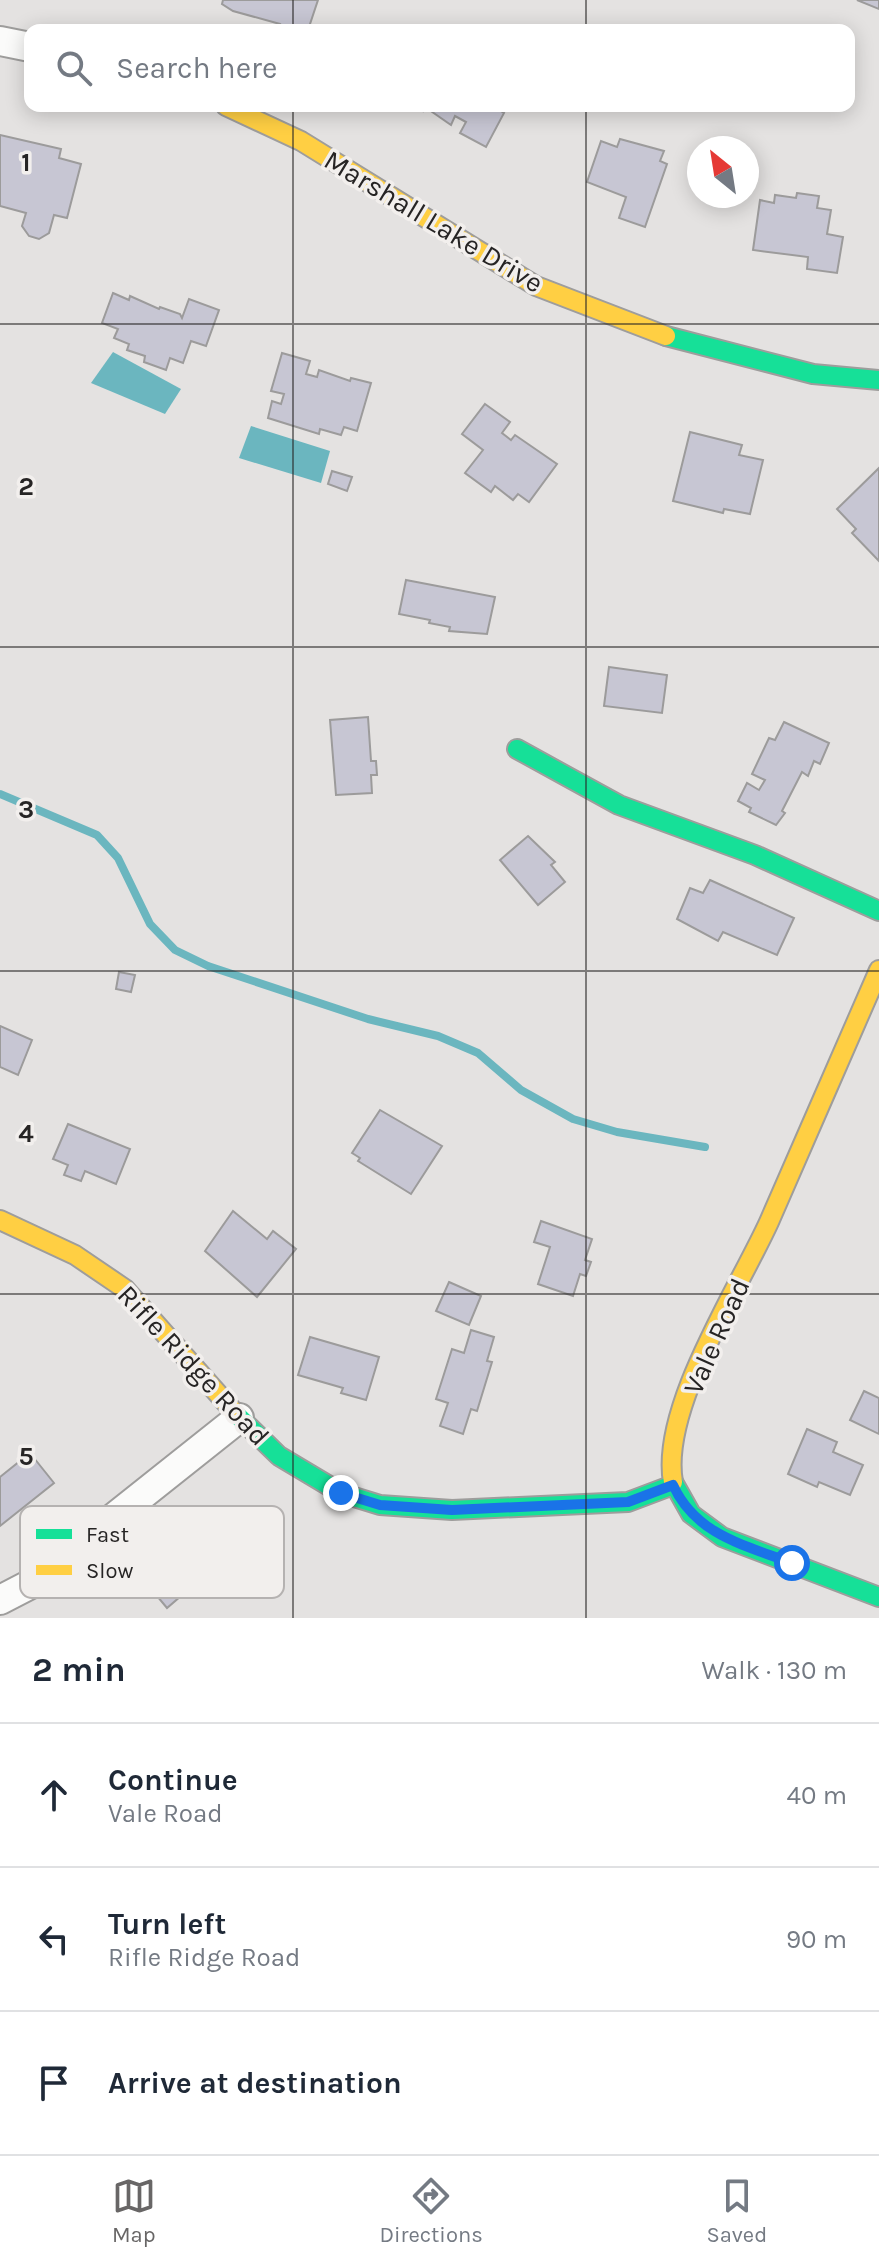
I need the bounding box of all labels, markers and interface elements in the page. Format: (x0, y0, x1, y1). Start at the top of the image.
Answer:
search box (24, 24, 855, 112)
icon: search (52, 46, 96, 90)
text: Search here (116, 50, 277, 86)
north arrow (687, 136, 759, 208)
street label: Marshall Lake Drive (318, 143, 549, 300)
text: 1 (21, 147, 31, 178)
text: 2 (18, 471, 34, 502)
text: 3 (18, 794, 34, 825)
text: 4 (18, 1118, 34, 1149)
street label: Vale Road (676, 1273, 757, 1399)
street label: Rifle Ridge Road (111, 1278, 276, 1452)
text: 5 (18, 1441, 34, 1472)
route end (323, 1475, 359, 1511)
legend (20, 1506, 284, 1598)
text: Fast (86, 1522, 129, 1548)
route start (774, 1545, 810, 1581)
text: Slow (86, 1558, 133, 1584)
text: 2 min (32, 1650, 126, 1690)
text: Walk · 130 m (701, 1655, 847, 1686)
text: Continue (108, 1762, 238, 1798)
icon: ahead (32, 1773, 76, 1817)
text: 40 m (787, 1780, 847, 1811)
text: Vale Road (108, 1798, 223, 1829)
text: Turn left (108, 1906, 226, 1942)
icon: left (32, 1917, 76, 1961)
text: 90 m (786, 1924, 847, 1955)
text: Rifle Ridge Road (108, 1942, 301, 1973)
icon: arrive (32, 2061, 76, 2105)
text: Arrive at destination (108, 2065, 402, 2101)
tab: Map (112, 2174, 156, 2248)
tab: Directions (379, 2174, 483, 2248)
tab: Saved (706, 2174, 767, 2248)

